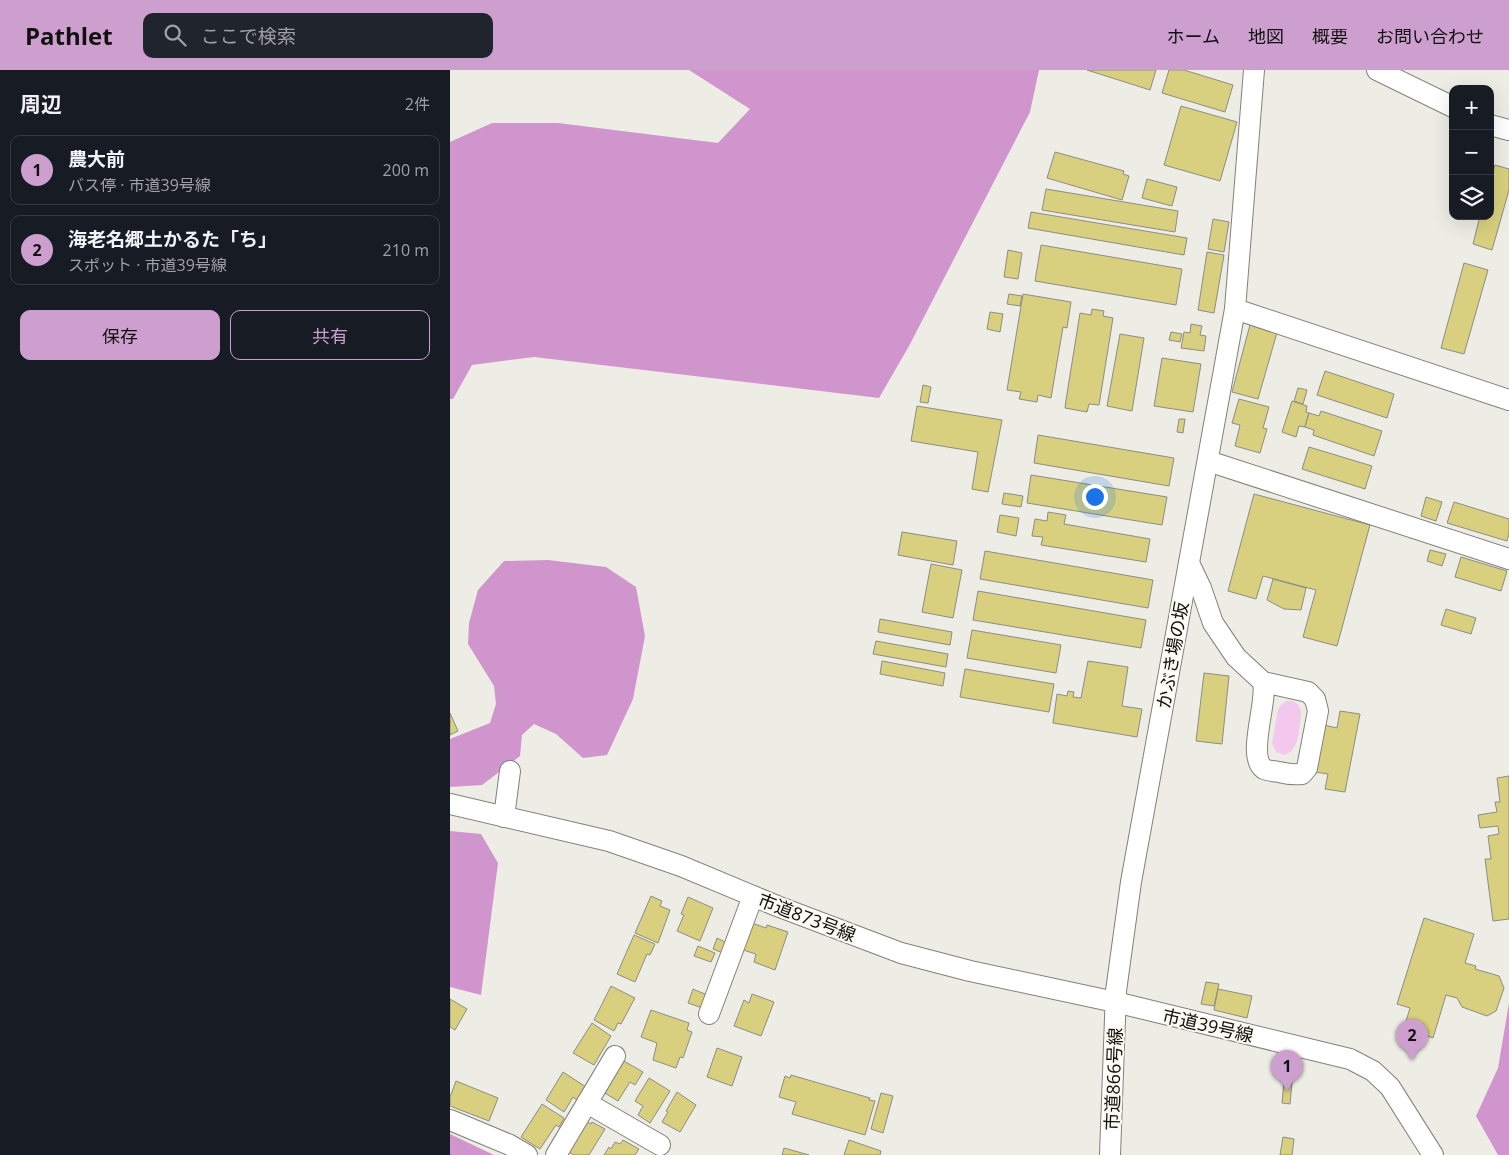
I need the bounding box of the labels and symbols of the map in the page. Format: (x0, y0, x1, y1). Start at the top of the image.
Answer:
your location (1082, 484, 1108, 510)
street label: かぶき場の坂 (1151, 600, 1193, 710)
street label: 市道873号線 (755, 887, 859, 947)
street label: 市道39号線 (1160, 1003, 1256, 1047)
pin: 2 (1396, 1019, 1428, 1060)
street label: 市道866号線 (1099, 1027, 1127, 1131)
pin: 1 (1271, 1050, 1303, 1091)

